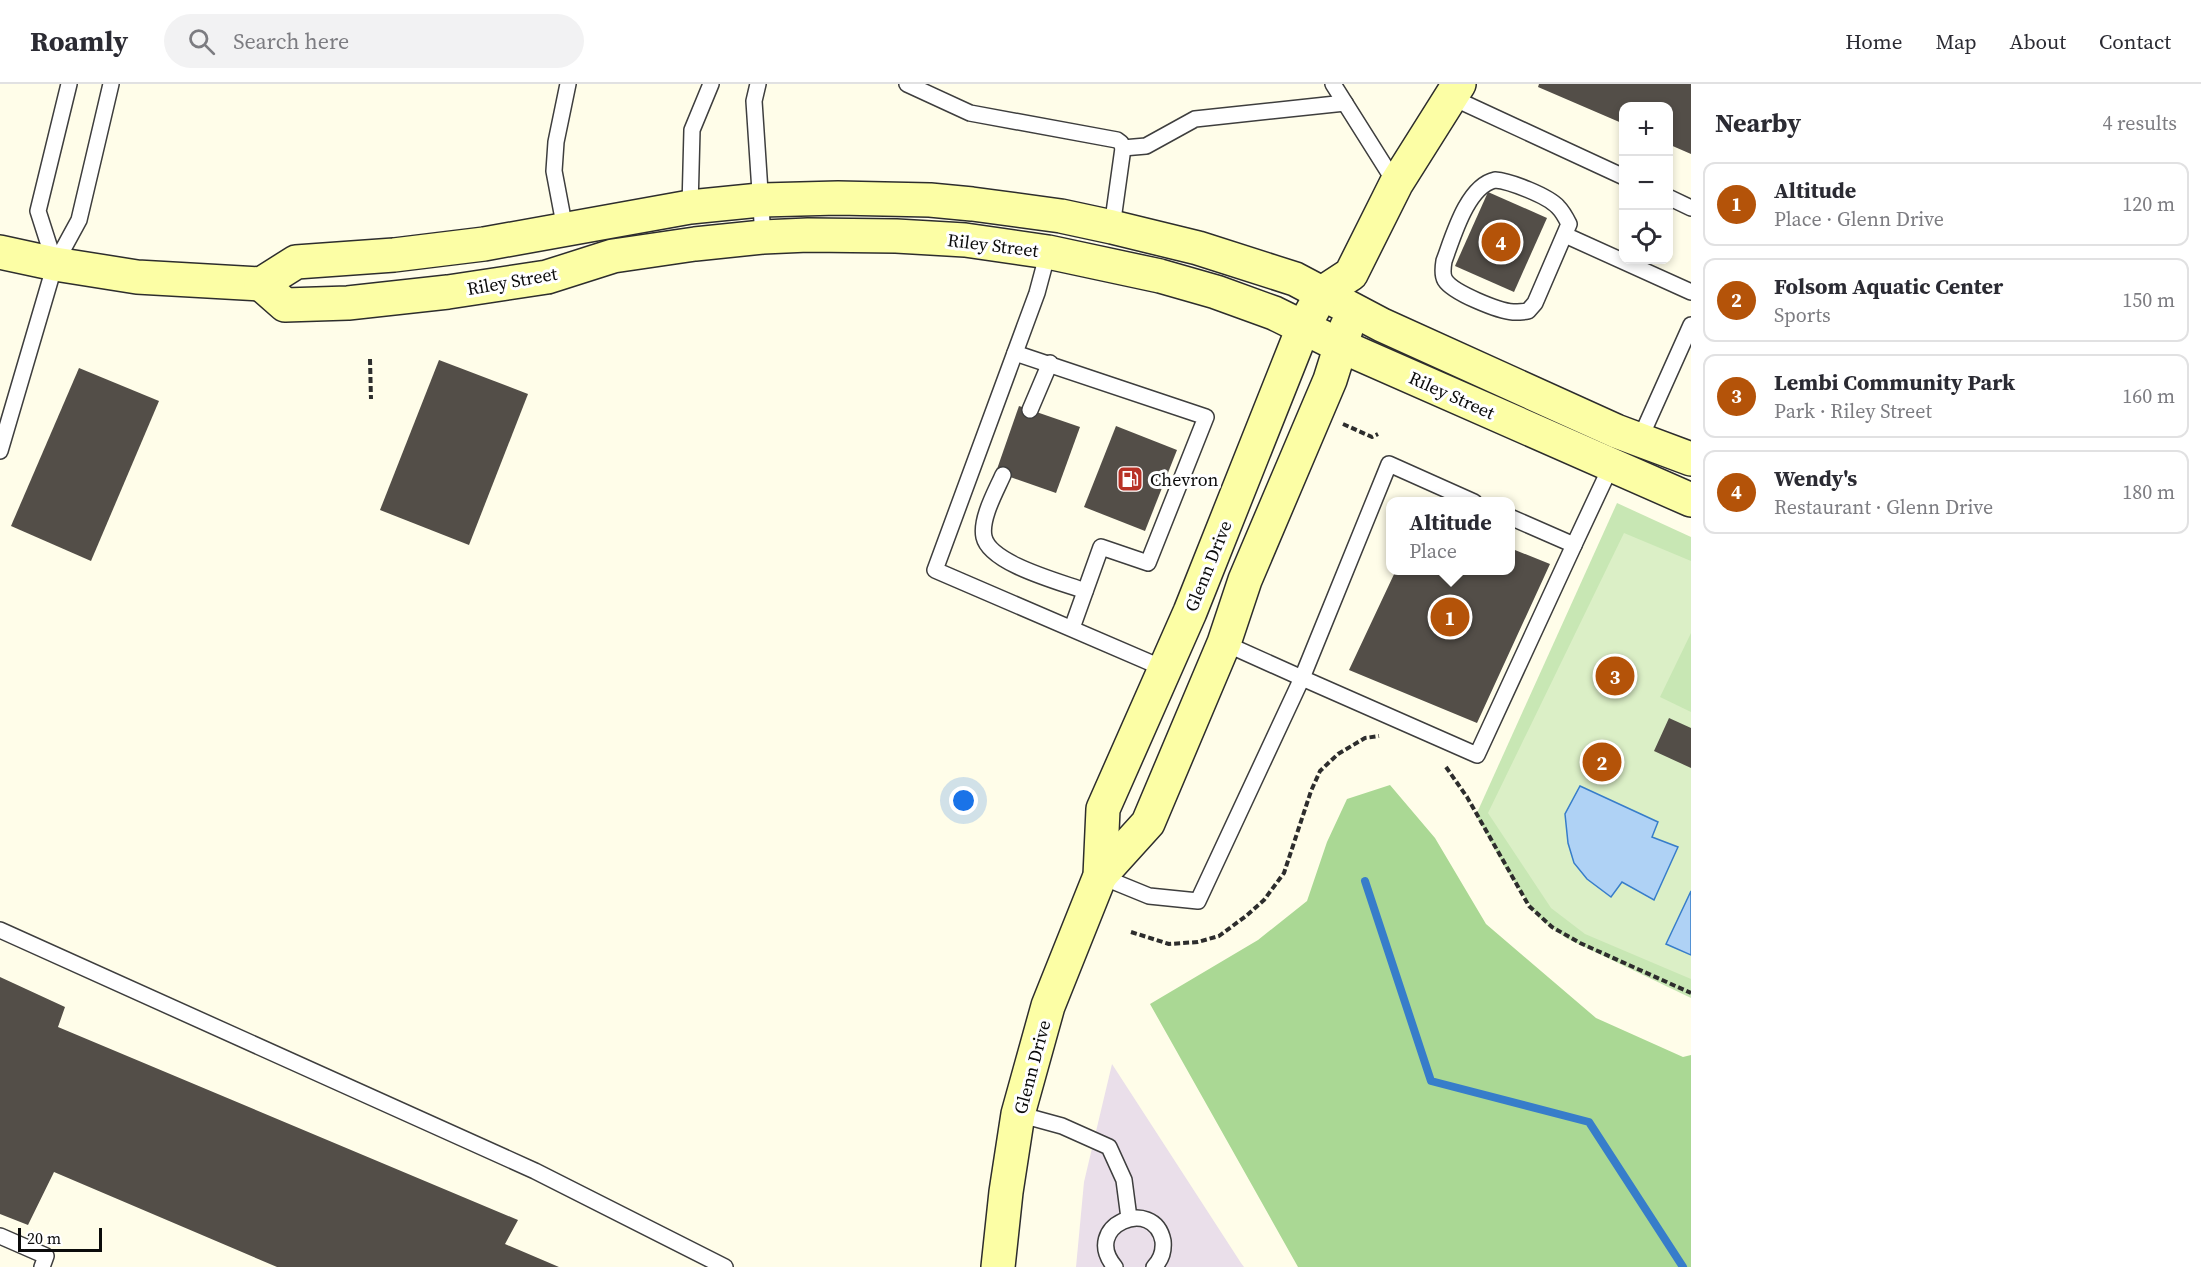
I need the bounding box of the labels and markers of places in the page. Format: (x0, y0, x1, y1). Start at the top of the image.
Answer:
pin: 4 (1482, 220, 1520, 264)
fuel station icon: Chevron (1115, 464, 1145, 494)
place label: Chevron (1150, 467, 1219, 492)
pin: 1 (1430, 594, 1470, 640)
pin: 3 (1596, 654, 1634, 698)
pin: 2 (1582, 740, 1622, 784)

